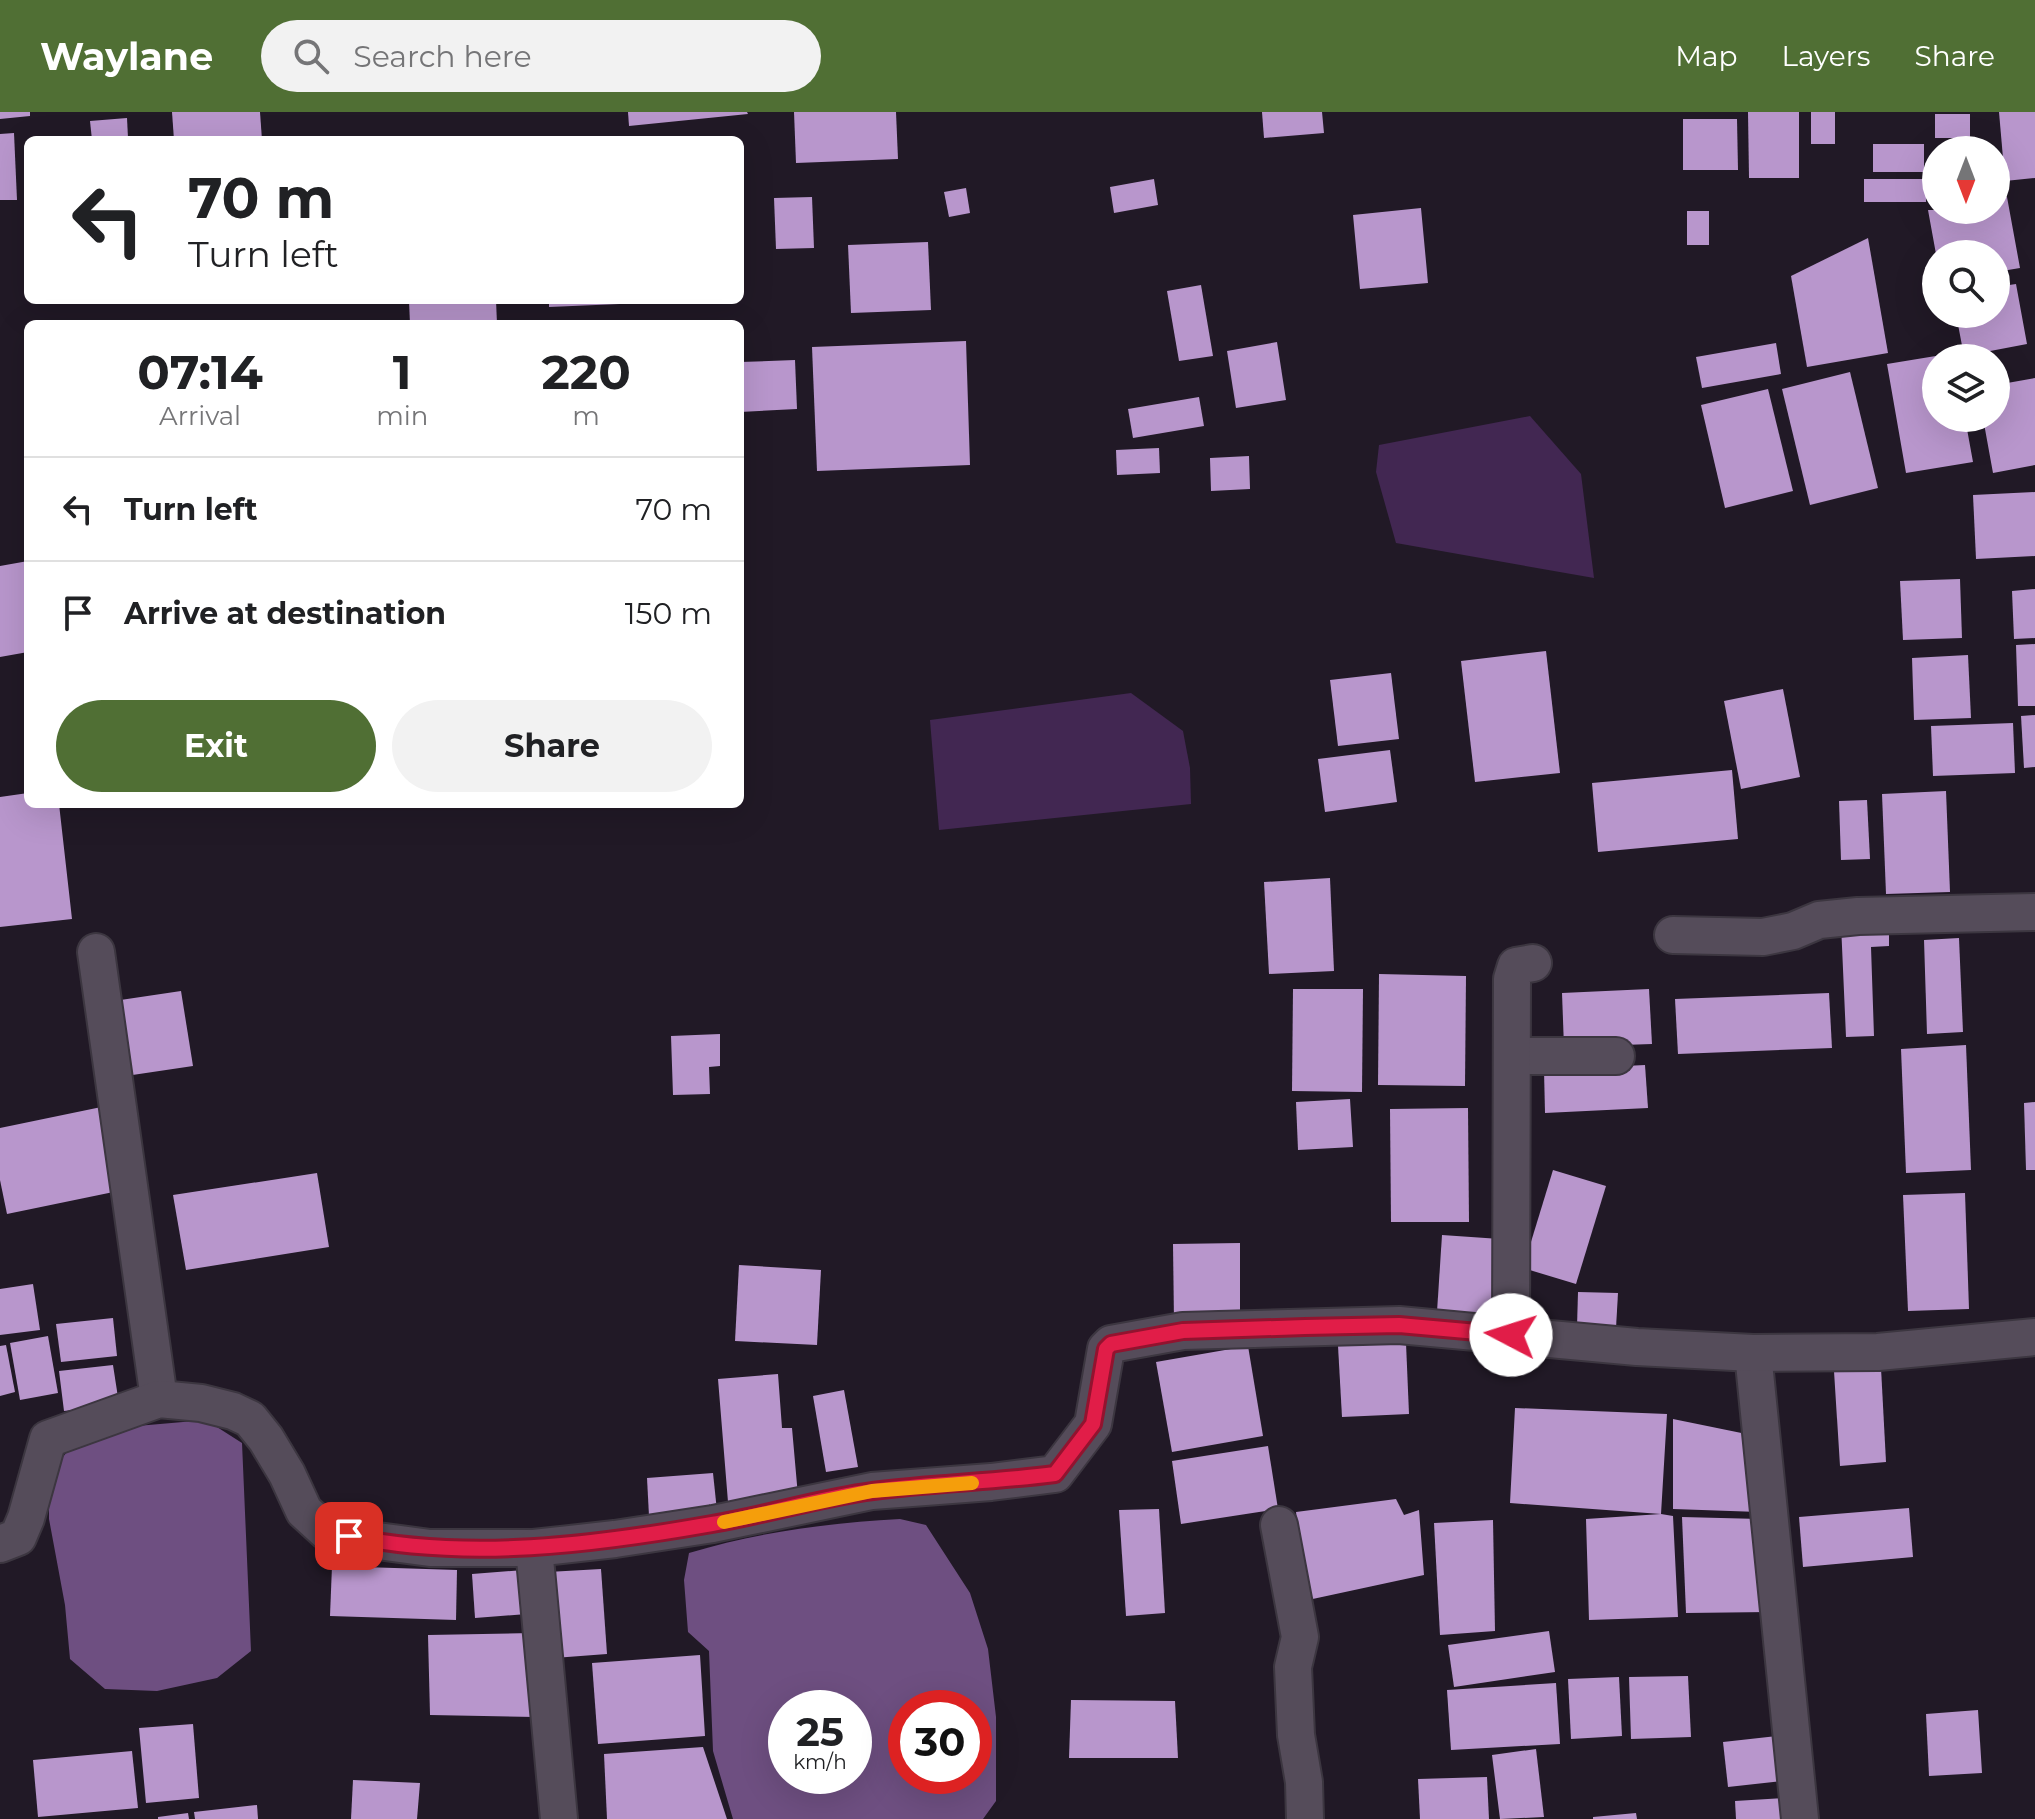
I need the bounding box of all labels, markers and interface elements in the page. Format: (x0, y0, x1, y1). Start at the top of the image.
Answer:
search box (261, 20, 821, 92)
text: Waylane (40, 33, 213, 80)
icon: search (289, 34, 333, 78)
text: Search here (353, 38, 532, 75)
text: Map (1675, 39, 1738, 73)
text: Layers (1782, 39, 1871, 73)
text: Share (1915, 39, 1995, 73)
north arrow (1922, 136, 2010, 224)
map controls (1922, 136, 2010, 432)
text: 70 m (188, 164, 334, 232)
icon: left (56, 168, 160, 272)
text: Turn left (188, 232, 339, 276)
button: search (1922, 240, 2010, 328)
text: 07:14 (137, 343, 263, 401)
text: 1 (393, 343, 412, 401)
text: 220 (542, 343, 631, 401)
button: layers (1922, 344, 2010, 432)
text: Arrival (159, 400, 241, 432)
text: min (376, 400, 428, 432)
text: m (572, 400, 600, 432)
icon: left (56, 487, 100, 531)
text: Turn left (124, 491, 257, 528)
text: 70 m (635, 491, 712, 528)
icon: arrive (56, 591, 100, 635)
text: Arrive at destination (124, 595, 446, 632)
text: 150 m (625, 595, 712, 632)
button: Exit (56, 700, 376, 792)
button: Share (392, 700, 712, 792)
position arrow (1469, 1293, 1553, 1377)
pin (315, 1502, 383, 1570)
icon: arrive (327, 1514, 371, 1558)
speed limit sign: 30 (888, 1690, 992, 1794)
text: 25 (796, 1707, 844, 1756)
text: km/h (793, 1750, 847, 1774)

